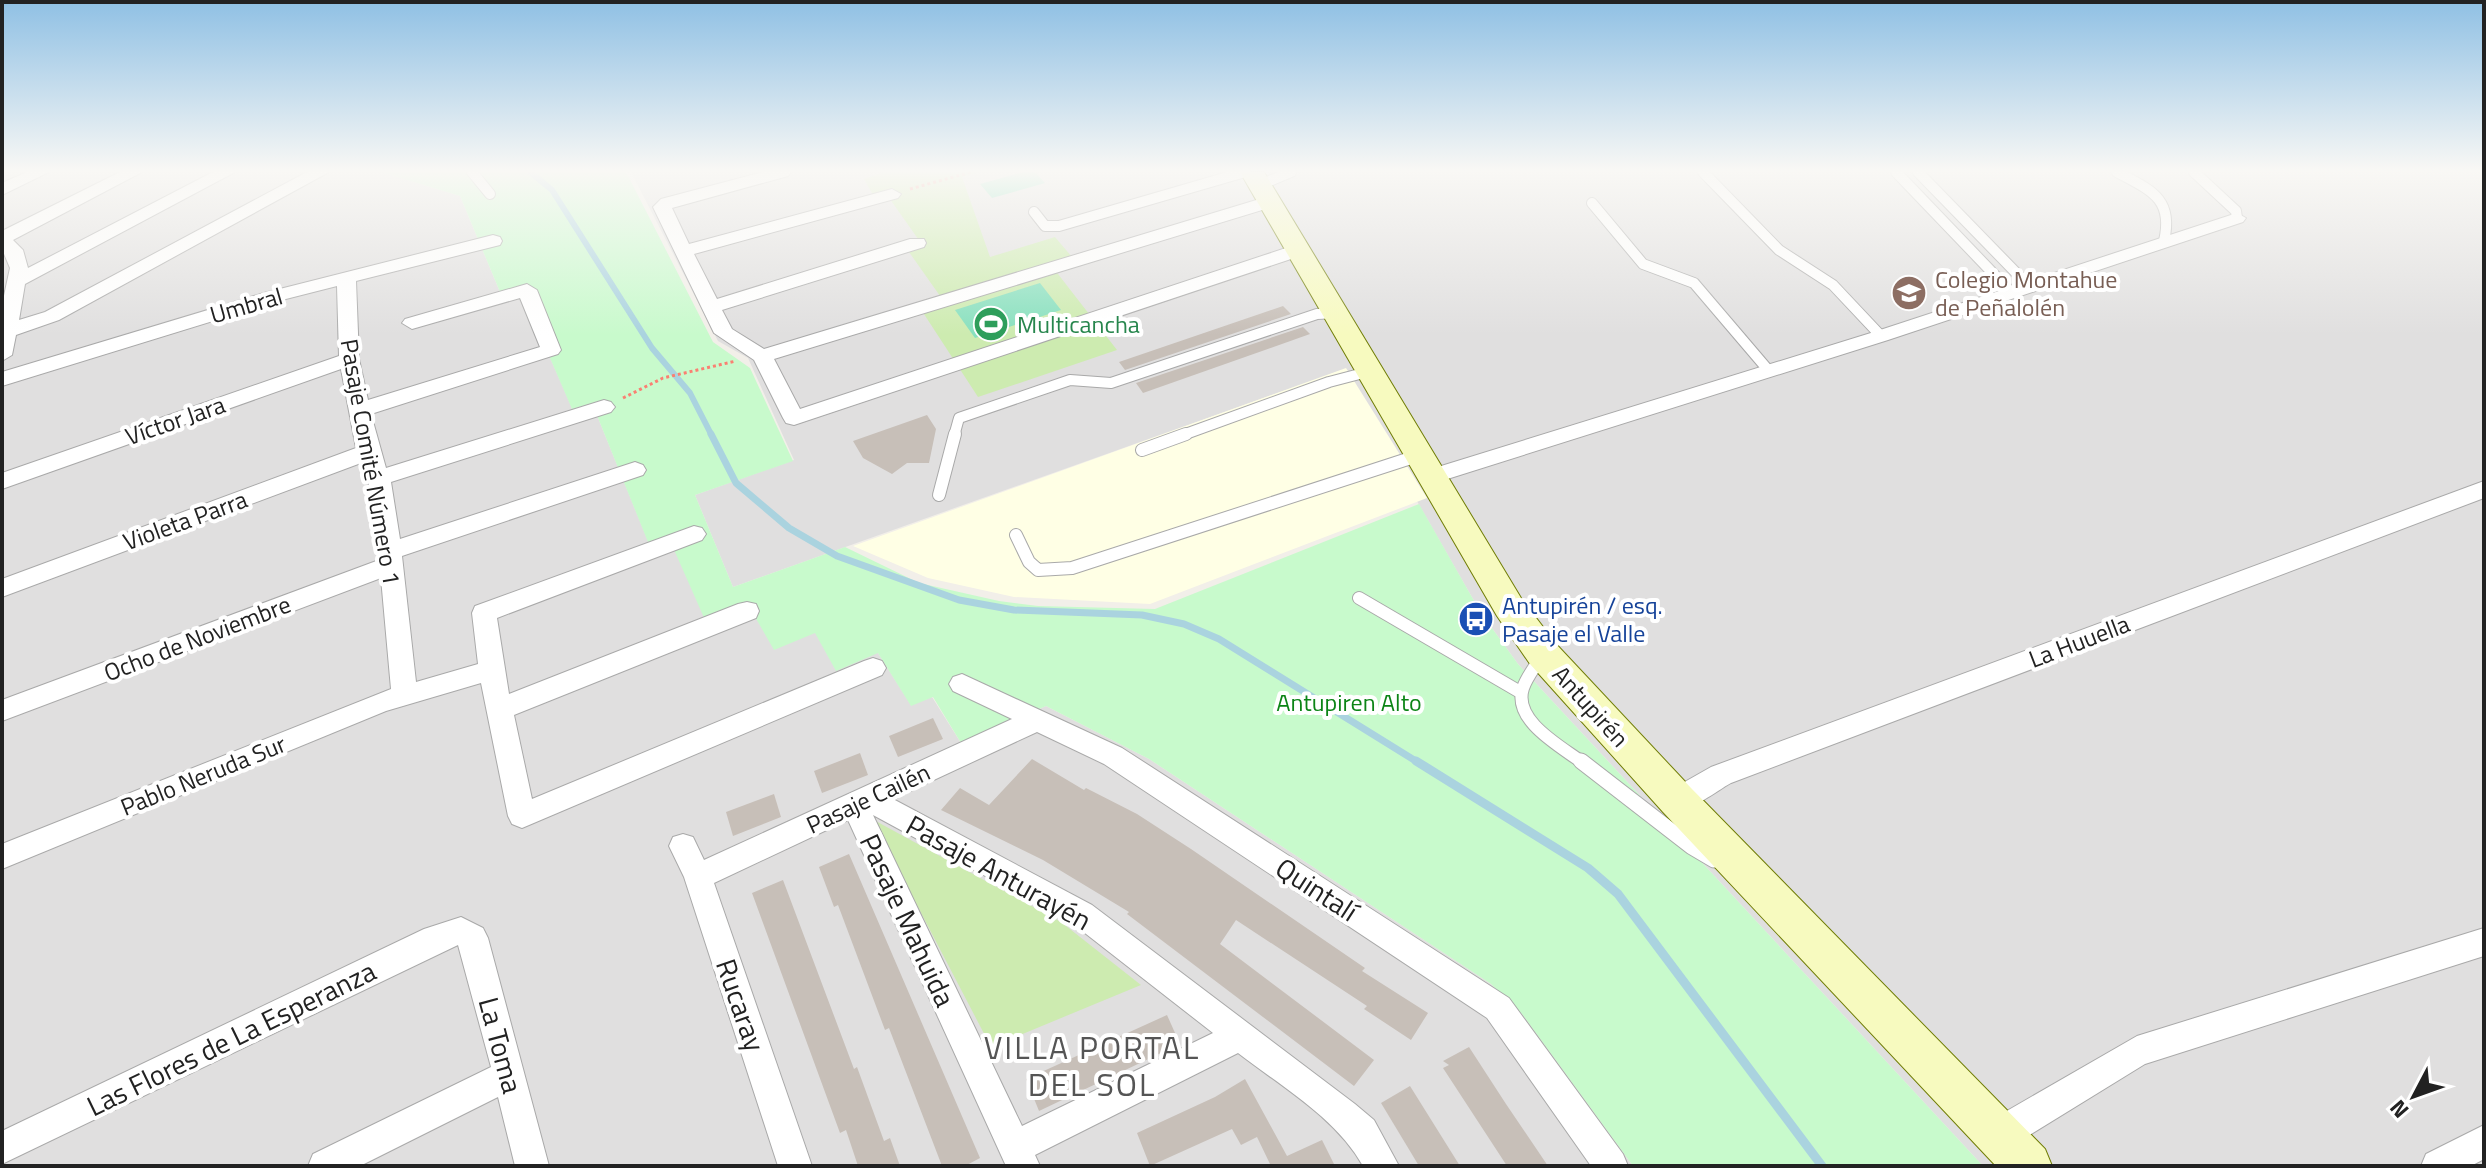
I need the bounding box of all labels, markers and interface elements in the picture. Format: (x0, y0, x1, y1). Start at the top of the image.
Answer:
place label: Colegio Montahue de Peñalolén (1935, 261, 2117, 325)
school or university icon: Colegio Montahue de Peñalolén (1890, 274, 1928, 312)
street label: Umbral (205, 277, 287, 333)
sports icon: Multicancha (972, 305, 1010, 343)
place label: Multicancha (1017, 306, 1140, 342)
street label: Pasaje Comité Número 1 (332, 336, 410, 588)
street label: Víctor Jara (120, 386, 230, 454)
street label: Violeta Parra (118, 481, 252, 559)
street label: Ocho de Noviembre (98, 586, 296, 690)
place label: Antupirén / esq. Pasaje el Valle (1502, 587, 1663, 651)
bus stop icon: Antupirén / esq. Pasaje el Valle (1457, 600, 1495, 638)
street label: La Huuella (2023, 605, 2135, 677)
street label: Antupirén (1544, 657, 1638, 755)
park label: Antupiren Alto (1276, 684, 1422, 720)
street label: Pablo Neruda Sur (115, 725, 291, 825)
street label: Pasaje Cailén (800, 754, 936, 842)
street label: Pasaje Anturayén (898, 803, 1100, 941)
street label: Pasaje Mahuida (849, 826, 967, 1014)
street label: Quintalí (1267, 846, 1368, 933)
street label: Las Flores de La Esperanza (79, 949, 383, 1127)
street label: Rucaray (705, 953, 777, 1057)
street label: La Toma (468, 992, 534, 1098)
district label: VILLA PORTAL DEL SOL (984, 1023, 1200, 1108)
north arrow (2374, 1056, 2454, 1136)
text: N (2381, 1092, 2417, 1126)

